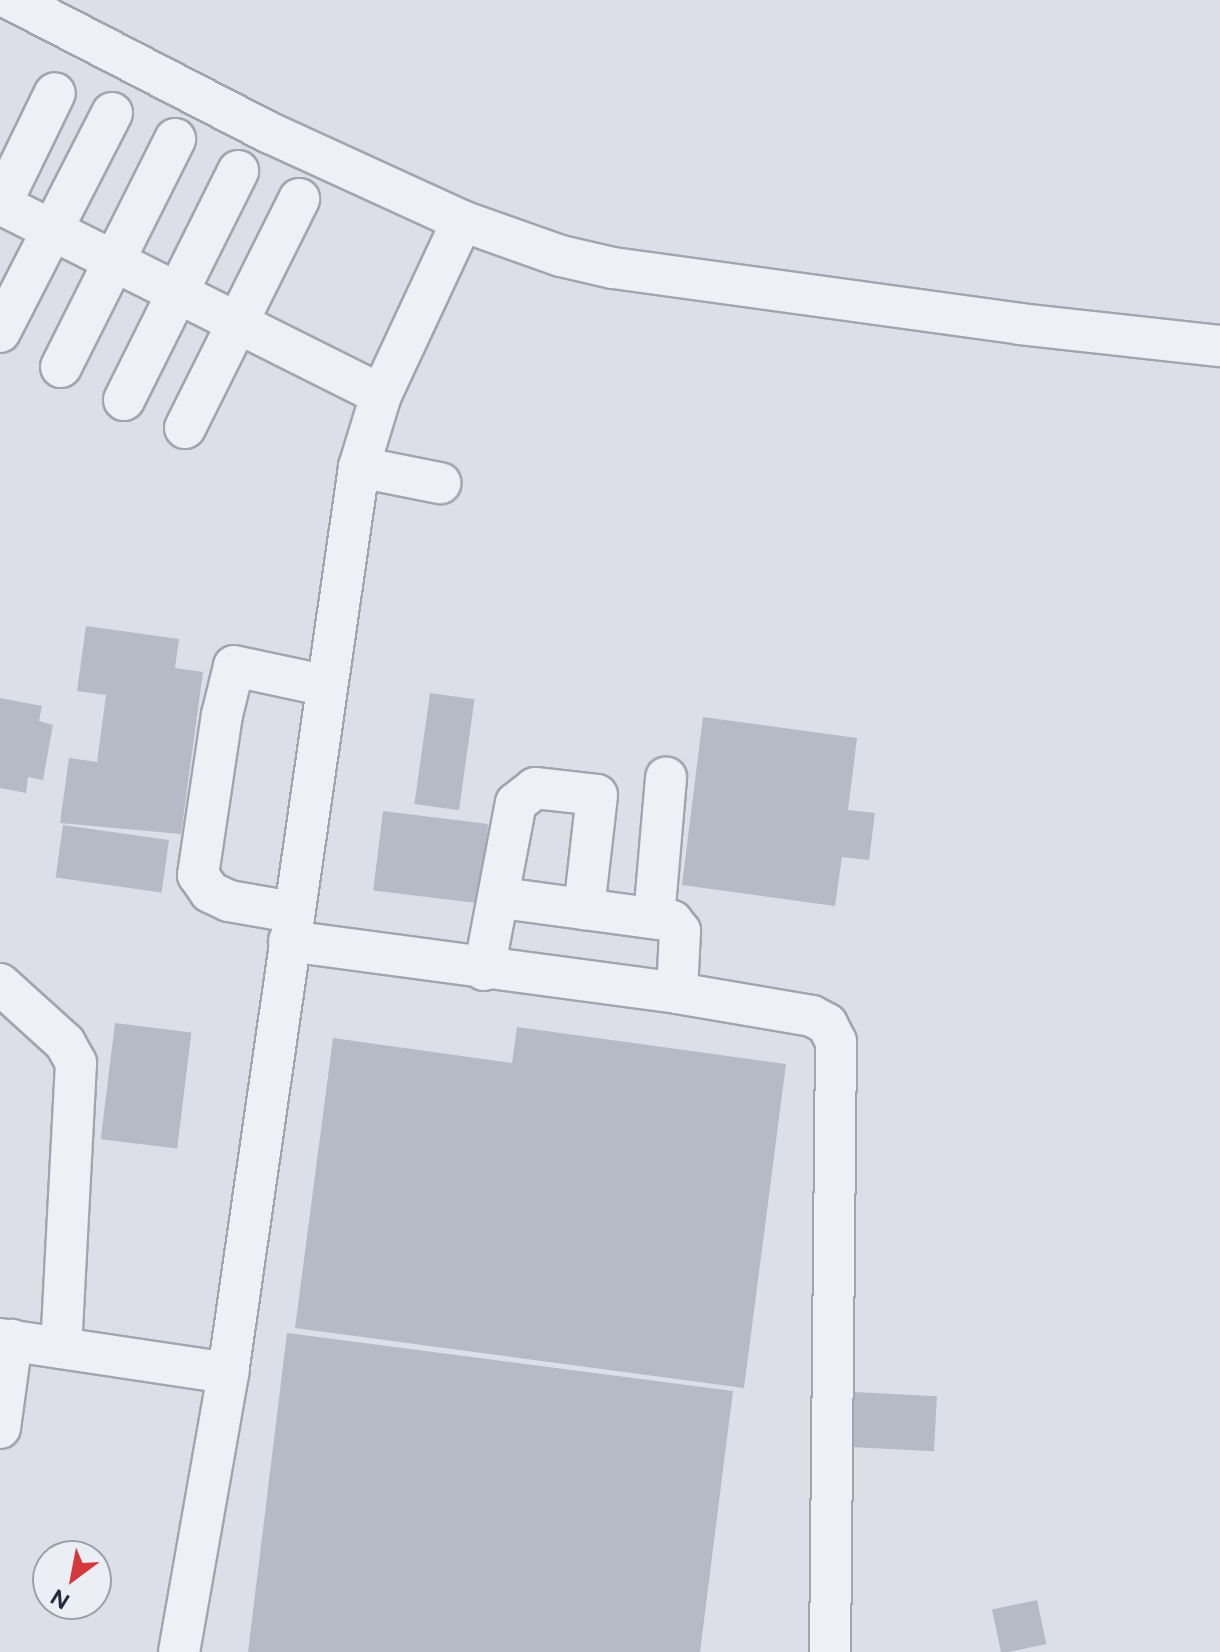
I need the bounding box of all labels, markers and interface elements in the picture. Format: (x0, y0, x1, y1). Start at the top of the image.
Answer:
north arrow (32, 1540, 112, 1620)
text: N (46, 1583, 74, 1615)

